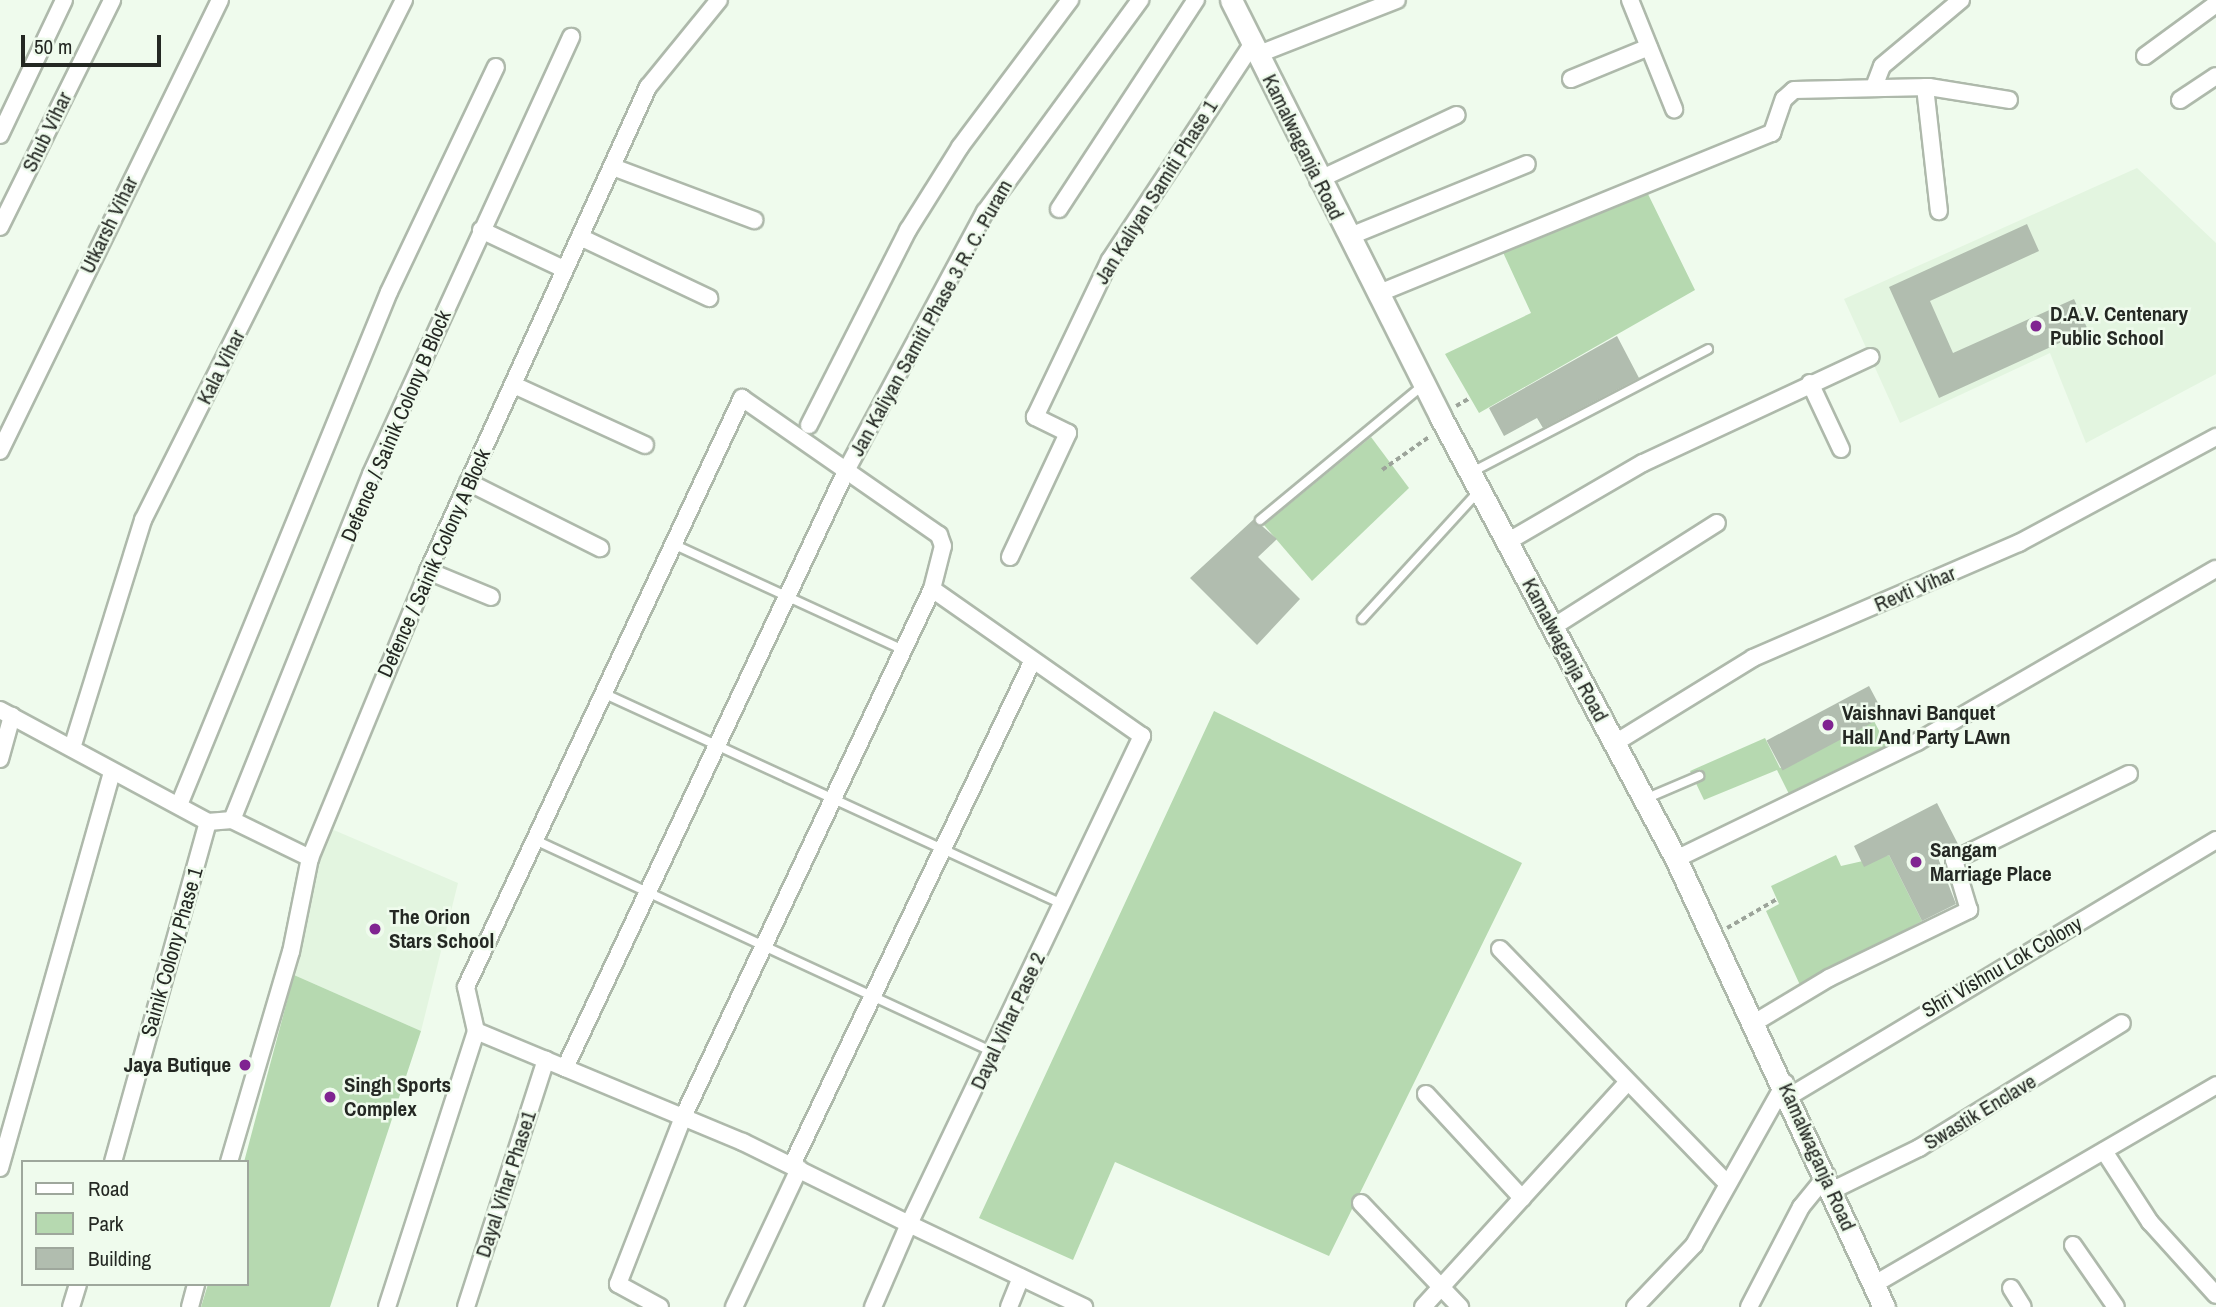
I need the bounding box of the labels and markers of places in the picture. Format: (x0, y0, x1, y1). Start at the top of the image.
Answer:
place label: D.A.V. Centenary Public School (2050, 301, 2188, 351)
marker: D.A.V. Centenary Public School (2028, 318, 2044, 334)
place label: Vaishnavi Banquet Hall And Party LAwn (1842, 700, 2011, 750)
marker: Vaishnavi Banquet Hall And Party LAwn (1820, 717, 1836, 733)
place label: Sangam Marriage Place (1930, 837, 2052, 887)
marker: Sangam Marriage Place (1908, 854, 1924, 870)
place label: The Orion Stars School (389, 904, 494, 954)
marker: The Orion Stars School (367, 921, 383, 937)
place label: Jaya Butique (124, 1052, 231, 1078)
marker: Jaya Butique (237, 1057, 253, 1073)
place label: Singh Sports Complex (344, 1072, 451, 1122)
marker: Singh Sports Complex (322, 1089, 338, 1105)

